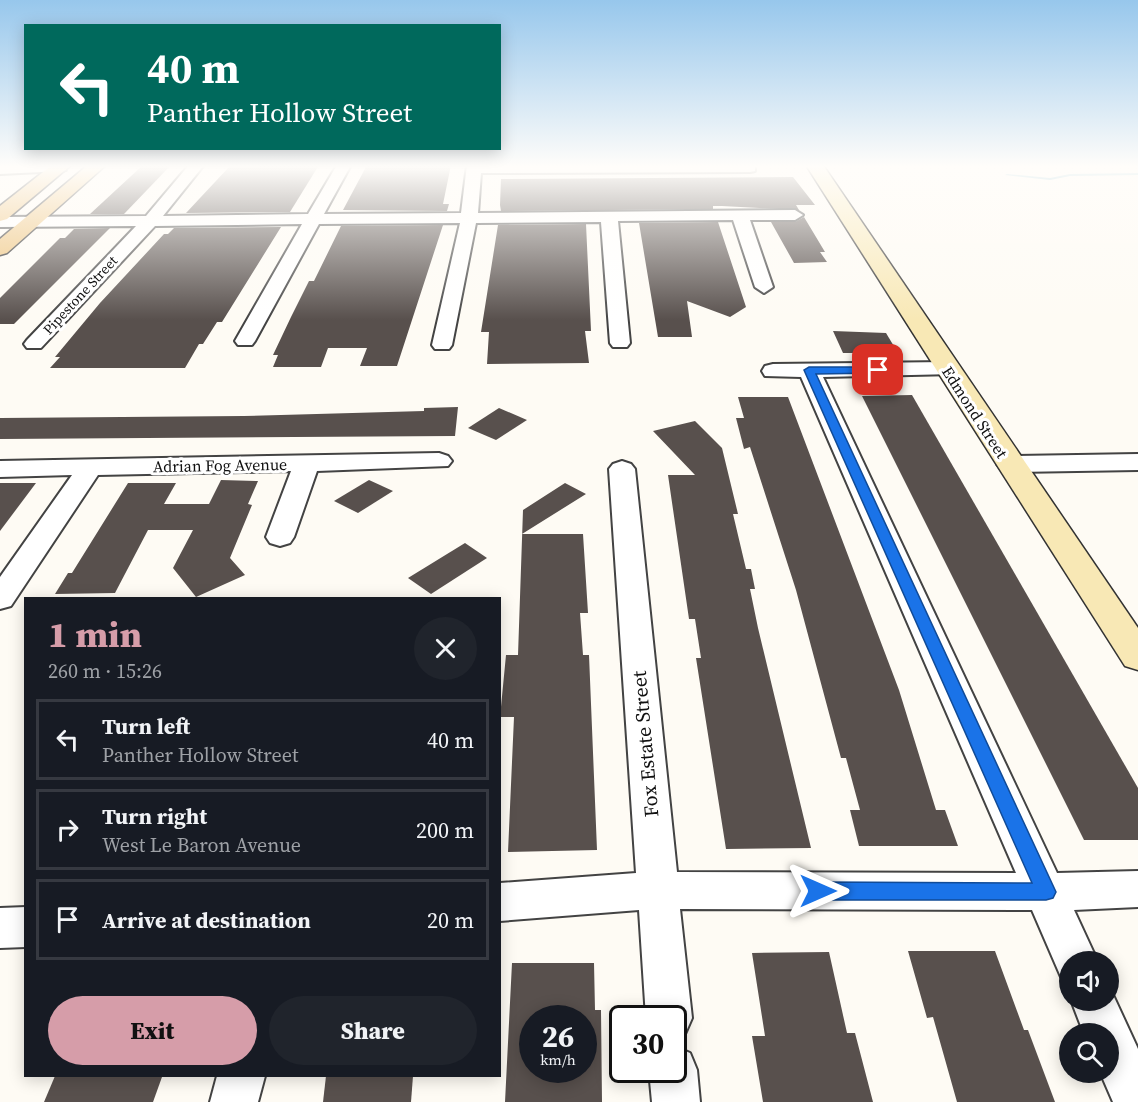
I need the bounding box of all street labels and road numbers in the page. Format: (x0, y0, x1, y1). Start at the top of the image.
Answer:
street label: Pipestone Street (38, 251, 122, 339)
street label: Edmond Street (937, 362, 1013, 463)
street label: Adrian Fog Avenue (153, 453, 287, 477)
street label: Fox Estate Street (625, 669, 665, 818)

